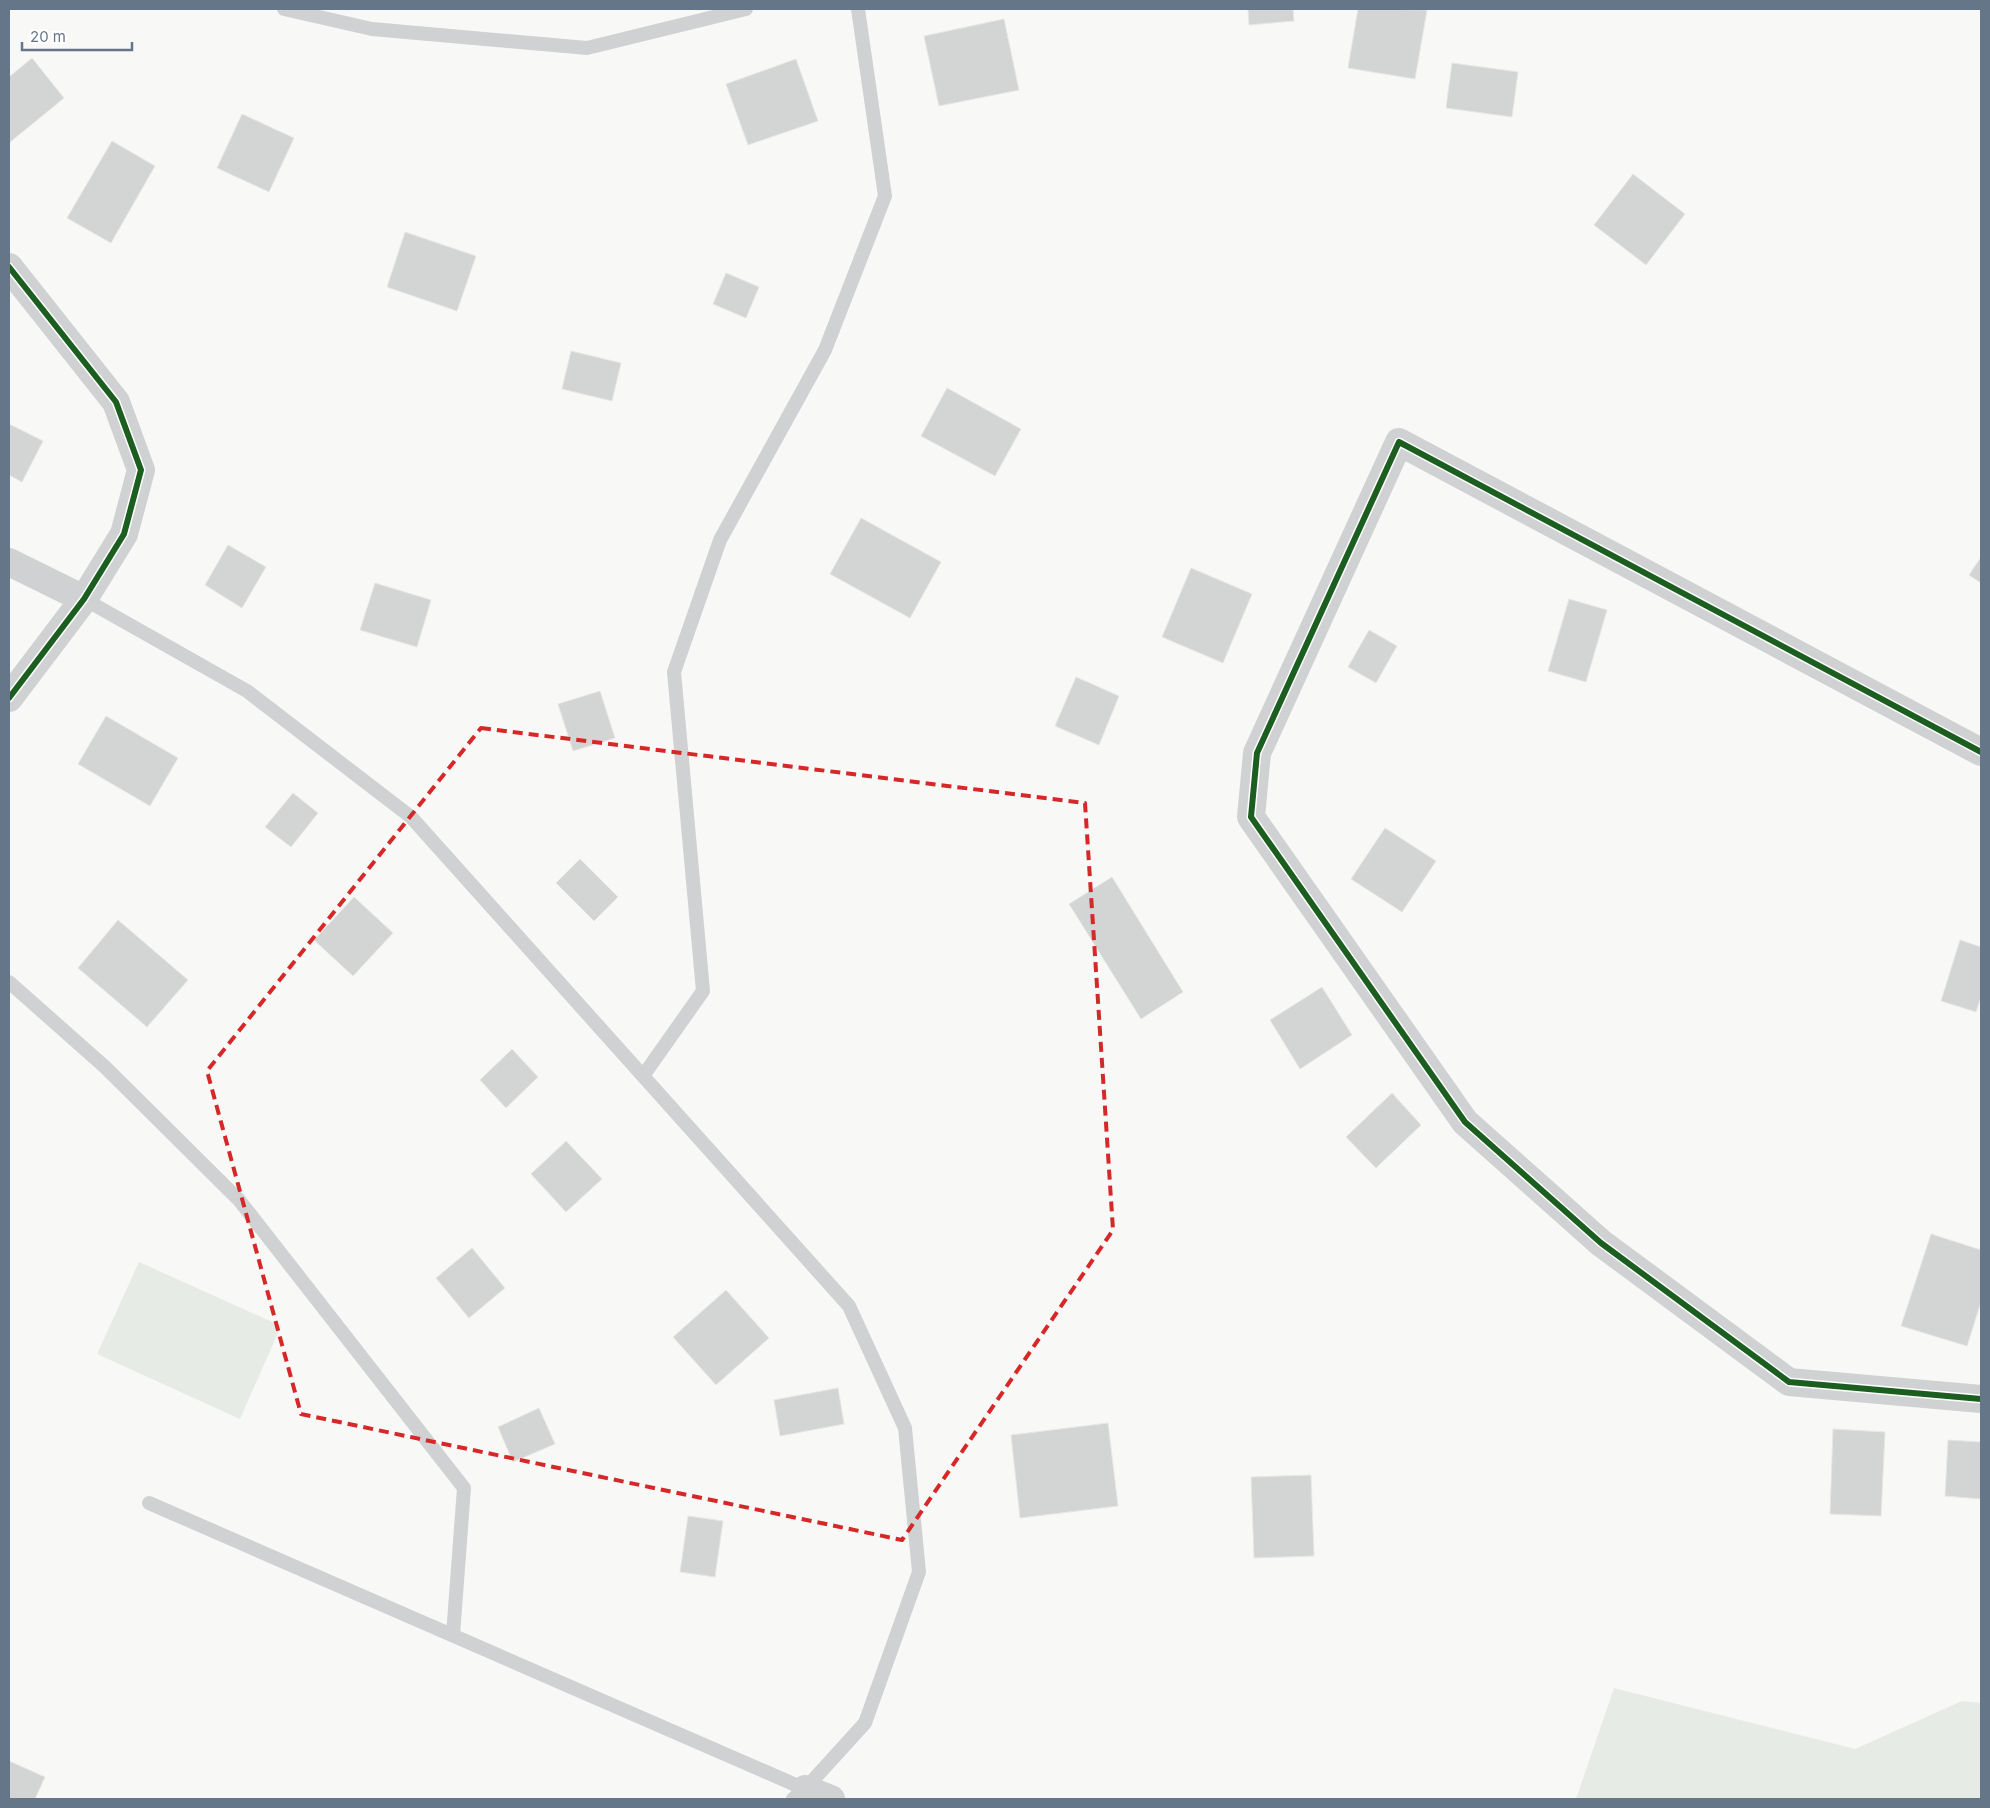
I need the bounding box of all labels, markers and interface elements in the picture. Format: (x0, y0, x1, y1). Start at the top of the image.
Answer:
scale bar (22, 20, 132, 52)
text: 20 m (30, 27, 66, 46)

